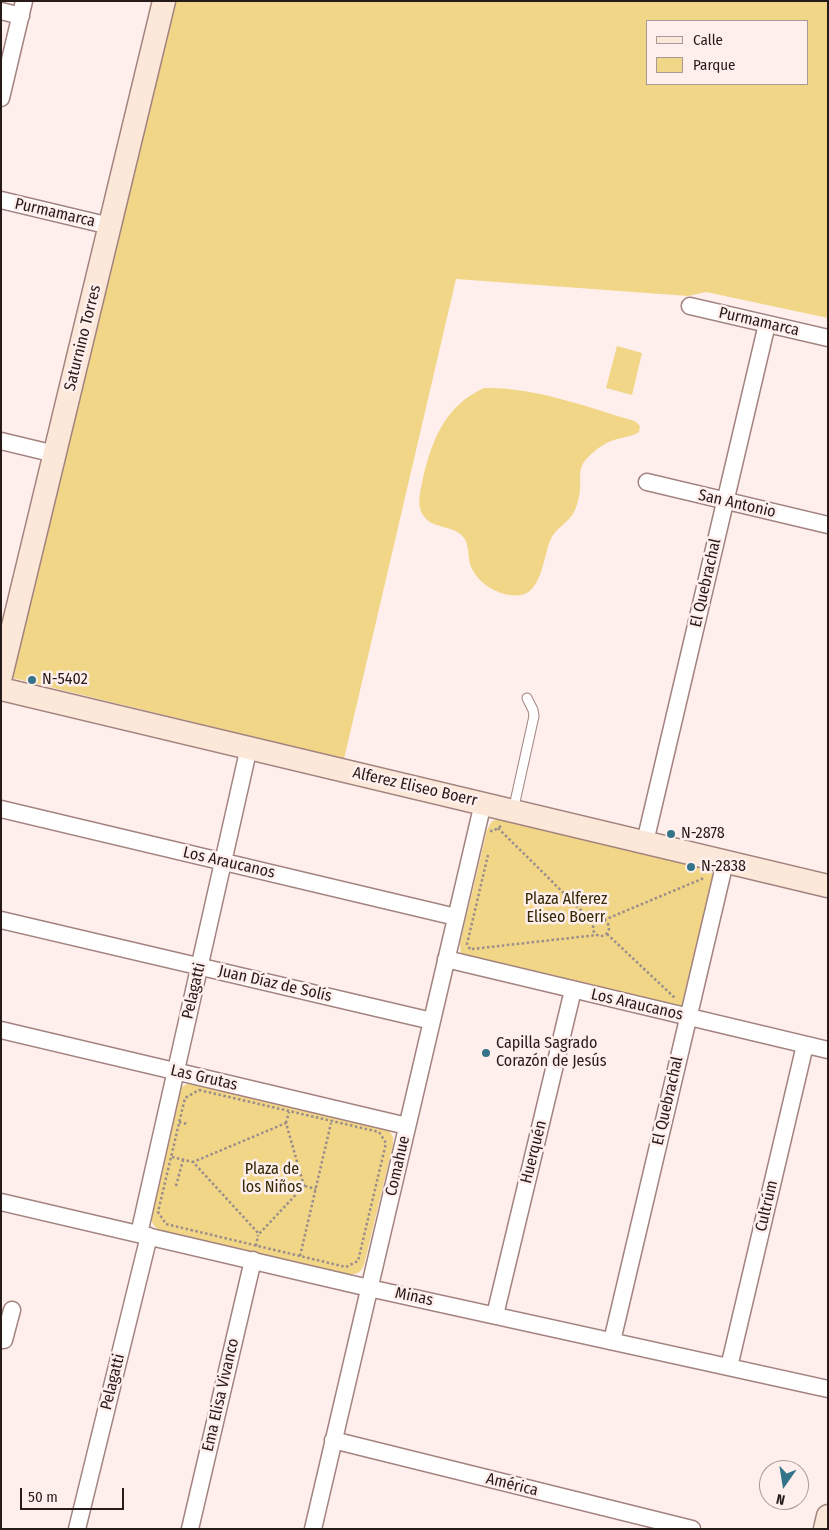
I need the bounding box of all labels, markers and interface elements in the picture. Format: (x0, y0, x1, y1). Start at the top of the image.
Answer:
legend (646, 20, 809, 85)
text: Calle (693, 31, 723, 49)
text: Parque (693, 56, 736, 74)
street label: Purmamarca (13, 194, 97, 232)
street label: Saturnino Torres (61, 283, 105, 393)
street label: Purmamarca (717, 303, 801, 341)
street label: San Antonio (696, 486, 778, 522)
street label: El Quebrachal (686, 537, 726, 629)
place label: N-5402 (42, 670, 88, 690)
marker: N-5402 (26, 674, 38, 686)
street label: Alferez Eliseo Boerr (351, 763, 479, 811)
place label: N-2878 (681, 824, 725, 844)
marker: N-2878 (665, 828, 677, 840)
street label: Los Araucanos (181, 843, 277, 883)
place label: N-2838 (701, 857, 746, 877)
marker: N-2838 (685, 861, 697, 873)
park label: Plaza Alferez Eliseo Boerr (525, 890, 607, 928)
street label: Pelagatti (178, 961, 210, 1021)
street label: Juan Díaz de Solís (216, 962, 334, 1006)
street label: Los Araucanos (589, 985, 685, 1025)
place label: Capilla Sagrado Corazón de Jesús (496, 1034, 607, 1072)
marker: Capilla Sagrado Corazón de Jesús (480, 1047, 492, 1059)
street label: El Quebrachal (648, 1055, 688, 1147)
street label: Las Grutas (169, 1061, 239, 1095)
street label: Huerquén (517, 1118, 551, 1186)
street label: Comahue (382, 1134, 414, 1198)
park label: Plaza de los Niños (242, 1160, 302, 1198)
street label: Cultrúm (752, 1179, 782, 1233)
street label: Minas (393, 1284, 435, 1310)
street label: Ema Elisa Vivanco (199, 1337, 243, 1453)
street label: Pelagatti (97, 1352, 129, 1412)
north arrow (759, 1460, 809, 1510)
street label: América (484, 1469, 540, 1501)
scale bar (22, 1478, 126, 1510)
text: 50 m (28, 1488, 58, 1506)
text: N (775, 1490, 787, 1508)

